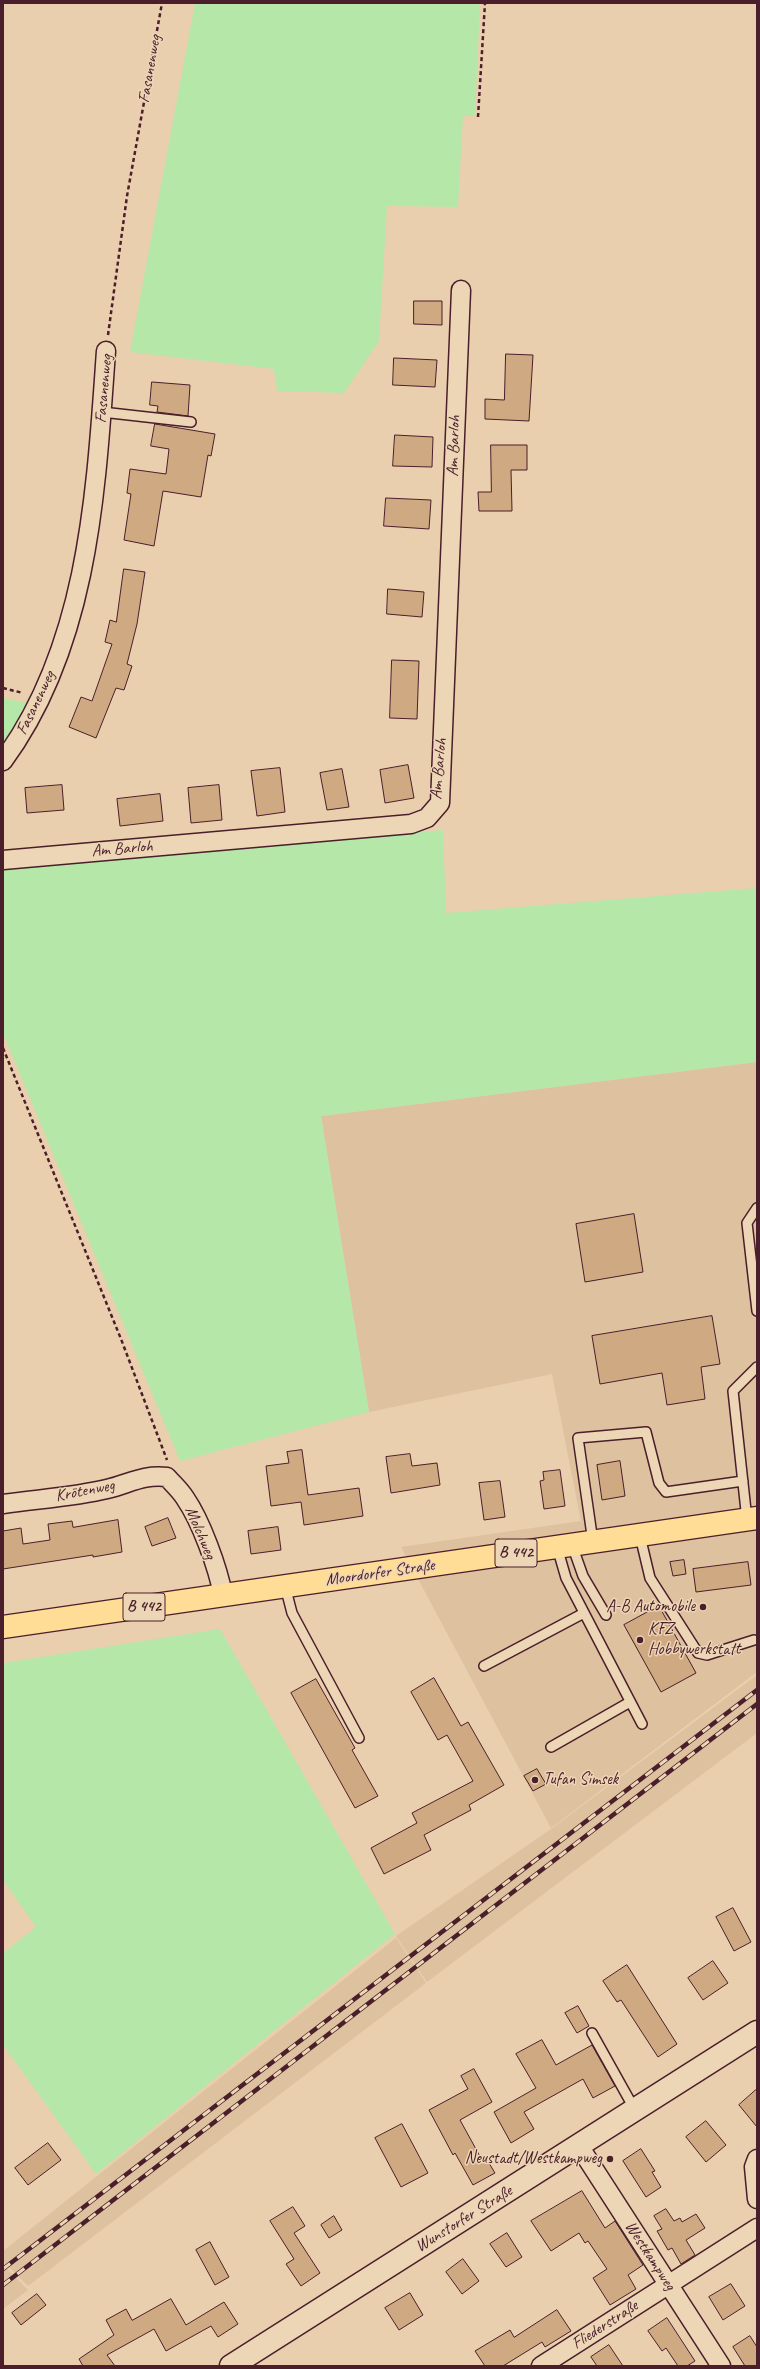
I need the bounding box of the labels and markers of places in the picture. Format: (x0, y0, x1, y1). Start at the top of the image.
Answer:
place label: A-B Automobile (606, 1597, 695, 1617)
marker: A-B Automobile (698, 1602, 708, 1612)
place label: KFZ Hobbywerkstatt (648, 1620, 740, 1660)
marker: KFZ Hobbywerkstatt (635, 1635, 645, 1645)
place label: Tufan Simsek (543, 1770, 618, 1790)
marker: Tufan Simsek (530, 1775, 540, 1785)
place label: Neustadt/Westkampweg (465, 2149, 602, 2169)
marker: Neustadt/Westkampweg (605, 2154, 615, 2164)

